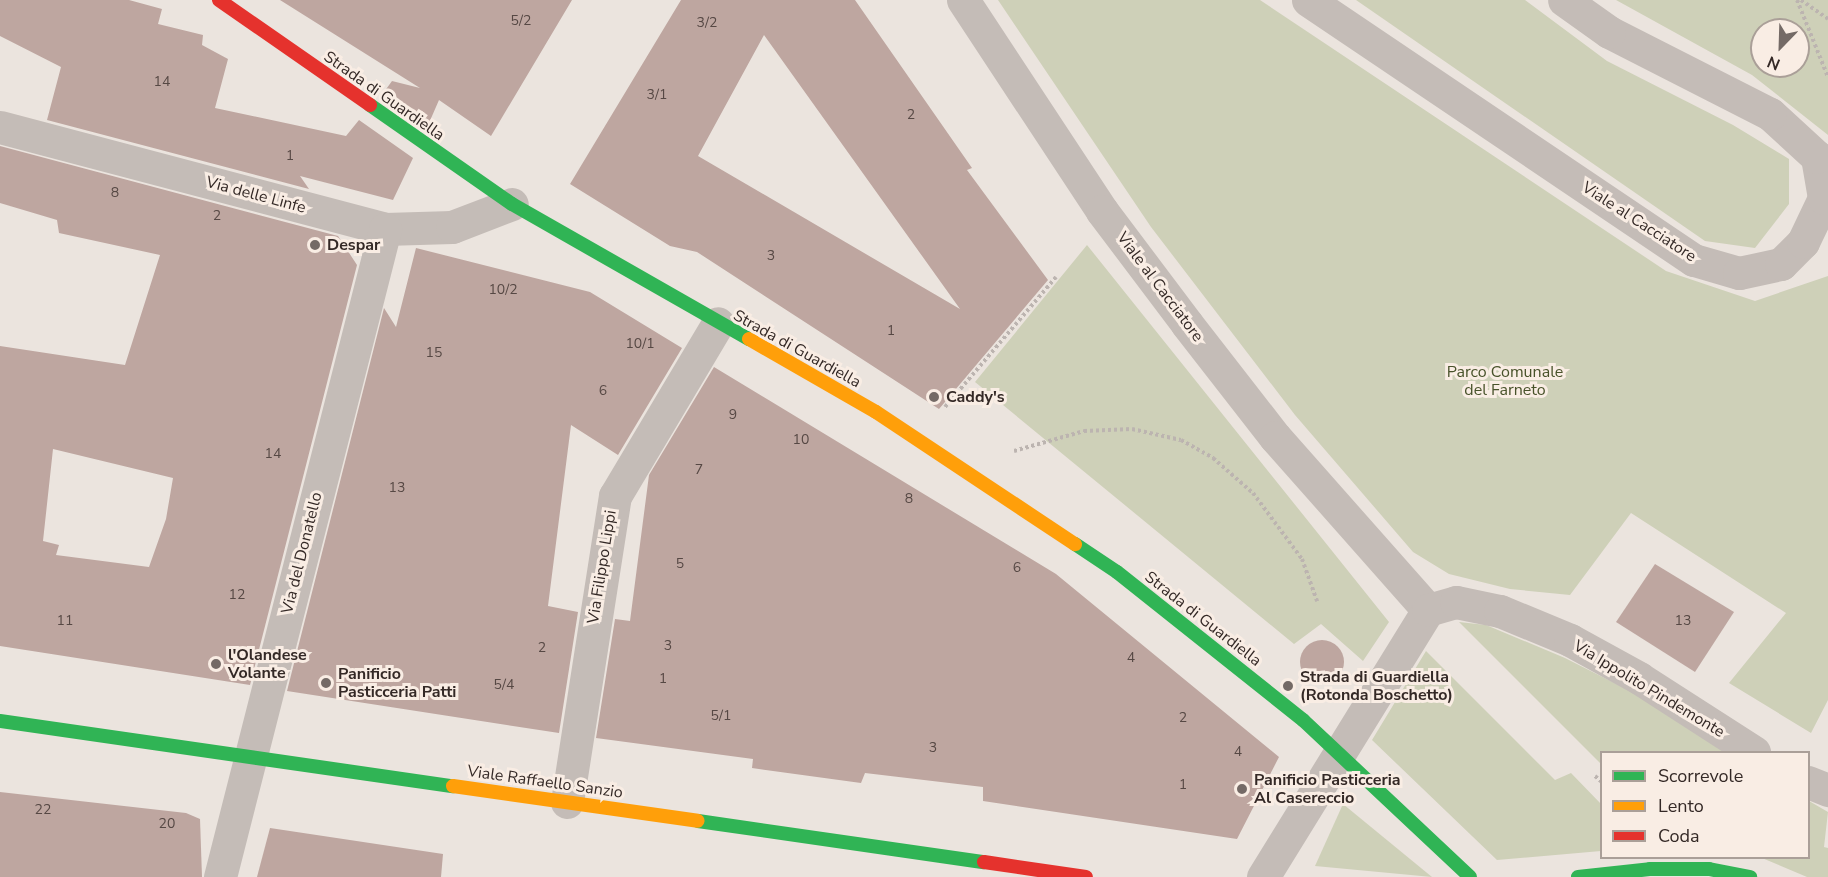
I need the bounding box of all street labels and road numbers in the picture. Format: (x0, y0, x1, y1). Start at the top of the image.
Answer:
street label: Strada di Guardiella (320, 47, 448, 145)
street label: Via delle Linfe (204, 172, 308, 218)
street label: Viale al Cacciatore (1578, 178, 1700, 266)
street label: Viale al Cacciatore (1113, 228, 1207, 346)
street label: Strada di Guardiella (730, 306, 864, 392)
street label: Via del Donatello (278, 490, 326, 616)
street label: Via Filippo Lippi (584, 509, 620, 625)
street label: Strada di Guardiella (1141, 567, 1265, 671)
street label: Via Ippolito Pindemonte (1570, 636, 1728, 742)
street label: Viale Raffaello Sanzio (466, 762, 624, 802)

